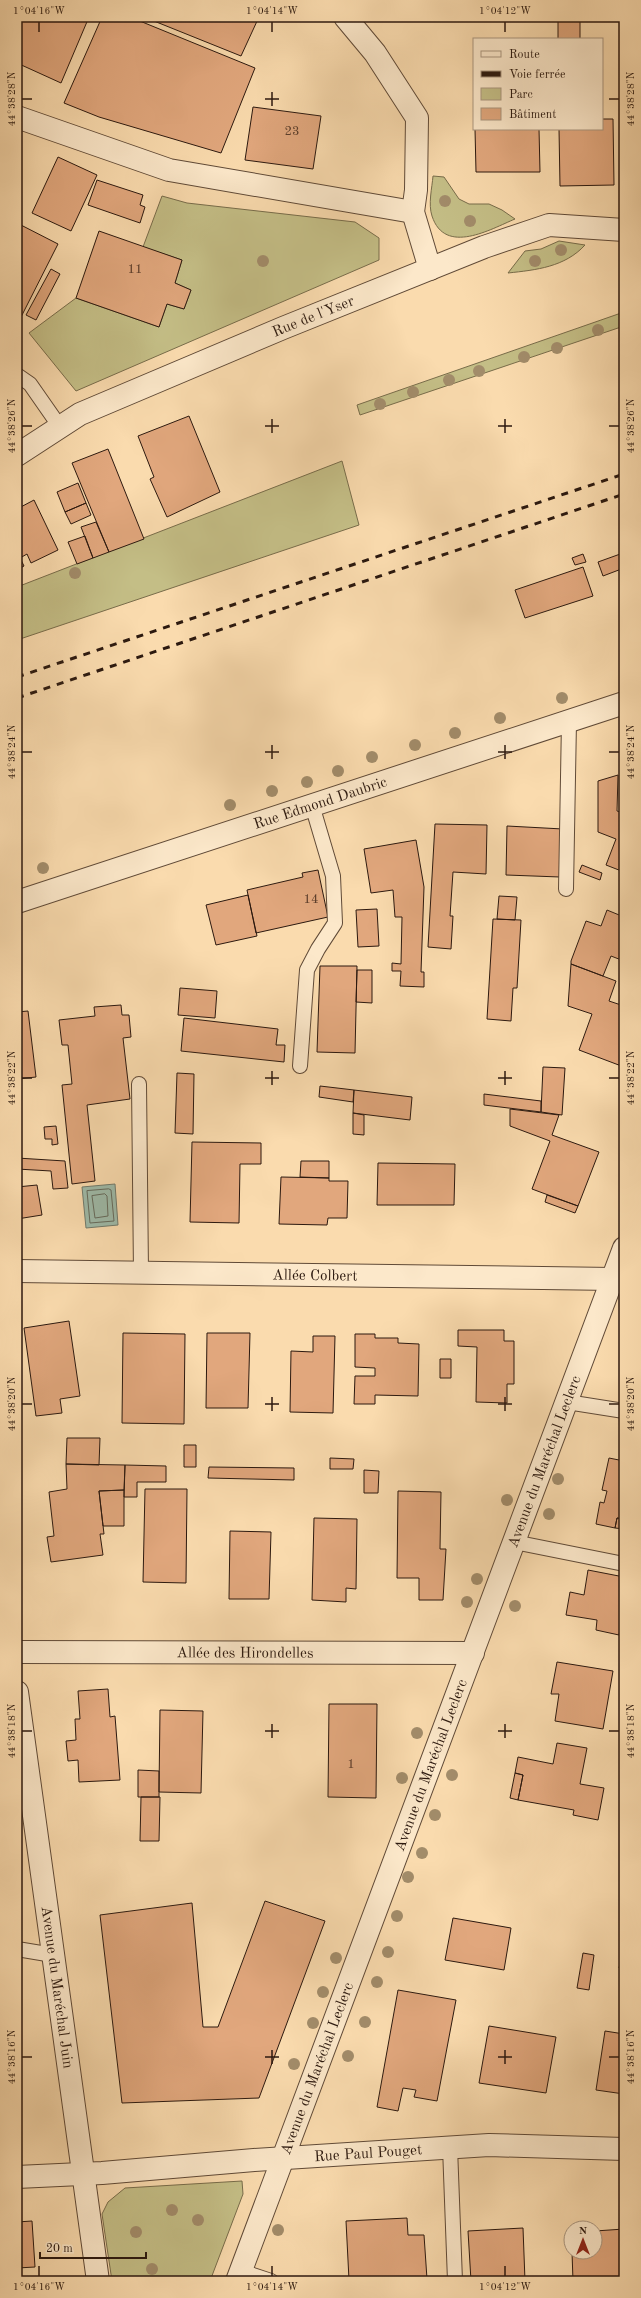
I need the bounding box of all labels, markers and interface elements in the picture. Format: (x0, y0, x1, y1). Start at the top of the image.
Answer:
text: 1°04'16"W (13, 6, 65, 16)
text: 1°04'14"W (246, 6, 298, 16)
text: 1°04'12"W (479, 6, 531, 16)
legend (473, 38, 603, 130)
text: Route (509, 49, 540, 61)
text: Voie ferrée (509, 69, 566, 81)
text: 44°38'28"N (7, 71, 17, 126)
text: 44°38'28"N (626, 71, 636, 126)
text: Parc (509, 89, 533, 101)
text: Bâtiment (509, 109, 556, 121)
house number: 23 (284, 125, 300, 138)
house number: 11 (127, 263, 143, 276)
street label: Rue de l'Yser (270, 294, 357, 341)
text: 44°38'26"N (7, 398, 17, 453)
text: 44°38'26"N (626, 398, 636, 453)
text: 44°38'24"N (7, 724, 17, 779)
text: 44°38'24"N (626, 724, 636, 779)
street label: Rue Edmond Daubric (252, 775, 389, 833)
house number: 14 (303, 893, 319, 906)
text: 44°38'22"N (7, 1050, 17, 1105)
text: 44°38'22"N (626, 1050, 636, 1105)
street label: Allée Colbert (272, 1268, 358, 1285)
street label: Avenue du Maréchal Leclerc (506, 1374, 585, 1550)
text: 44°38'20"N (7, 1376, 17, 1431)
text: 44°38'20"N (626, 1376, 636, 1431)
street label: Allée des Hirondelles (176, 1646, 314, 1662)
street label: Avenue du Maréchal Leclerc (393, 1677, 471, 1854)
text: 44°38'18"N (7, 1703, 17, 1758)
text: 44°38'18"N (626, 1703, 636, 1758)
house number: 1 (347, 1758, 355, 1771)
street label: Avenue du Maréchal Juin (38, 1905, 75, 2070)
street label: Avenue du Maréchal Leclerc (279, 1980, 357, 2157)
text: 44°38'16"N (7, 2029, 17, 2084)
text: 44°38'16"N (626, 2029, 636, 2084)
street label: Rue Paul Pouget (314, 2143, 423, 2165)
north arrow (563, 2220, 603, 2260)
text: N (579, 2226, 588, 2237)
scale bar (40, 2234, 146, 2260)
text: 20 m (46, 2243, 73, 2255)
text: 1°04'16"W (13, 2282, 65, 2292)
text: 1°04'14"W (246, 2282, 298, 2292)
text: 1°04'12"W (479, 2282, 531, 2292)

